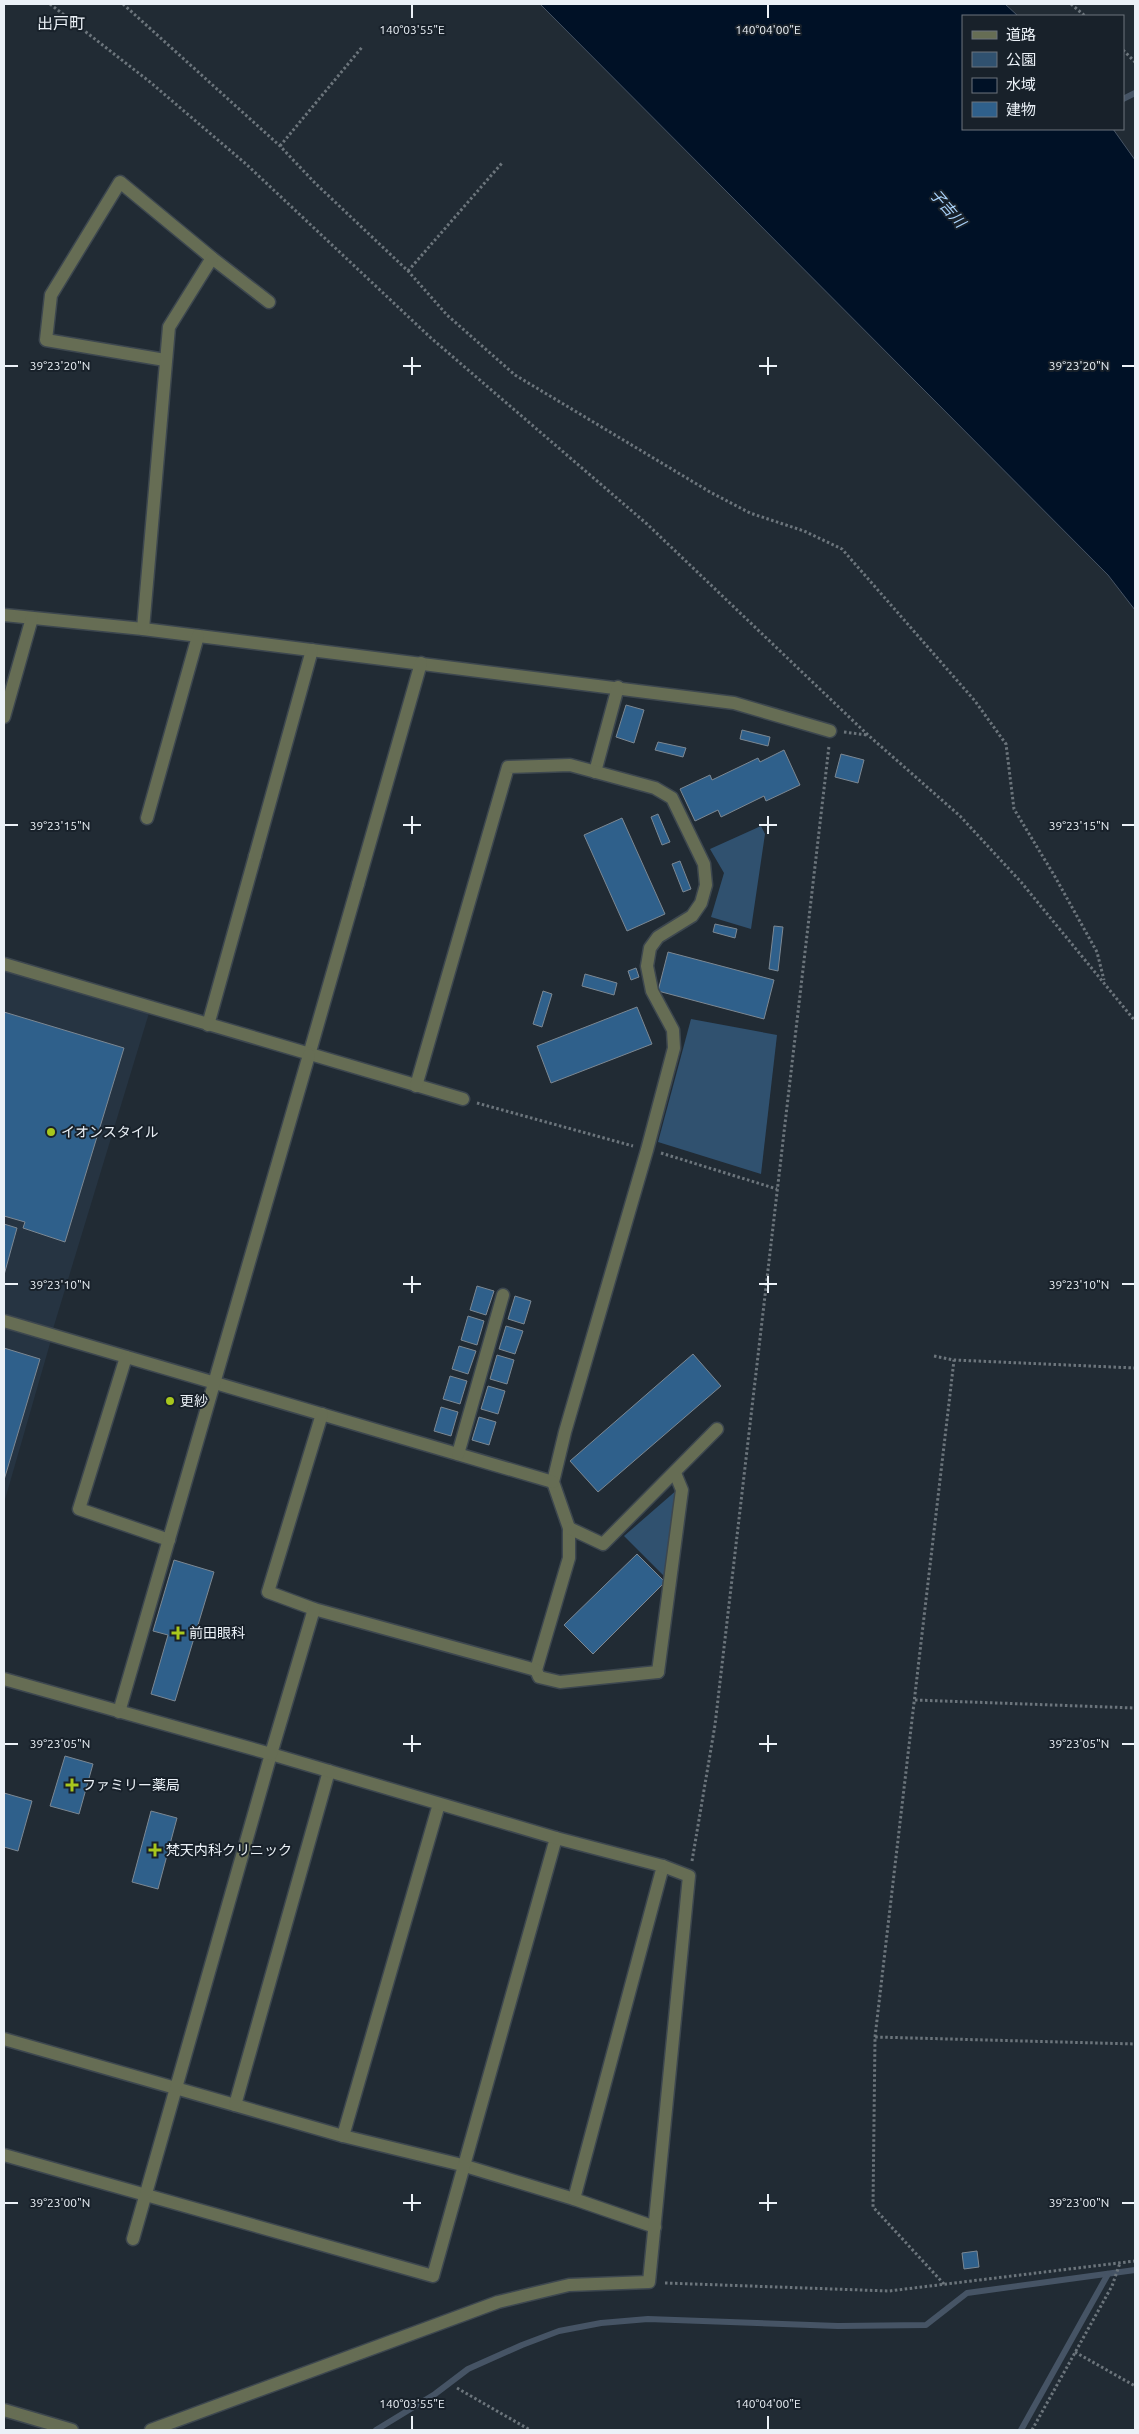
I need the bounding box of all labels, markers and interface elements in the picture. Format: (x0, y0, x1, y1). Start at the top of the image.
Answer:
district label: 出戸町 (37, 14, 85, 32)
legend (962, 15, 1124, 130)
text: 140°03'55"E (379, 23, 445, 36)
text: 140°04'00"E (735, 23, 801, 36)
text: 道路 (1006, 26, 1036, 43)
text: 公園 (1006, 51, 1036, 68)
text: 水域 (1006, 76, 1036, 93)
text: 建物 (1006, 101, 1036, 118)
water label: 子吉川 (927, 185, 970, 232)
text: 39°23'20"N (30, 359, 90, 372)
text: 39°23'20"N (1049, 359, 1109, 372)
text: 39°23'15"N (30, 819, 90, 832)
text: 39°23'15"N (1049, 819, 1109, 832)
place label: イオンスタイル (61, 1124, 159, 1140)
marker: イオンスタイル (45, 1126, 57, 1138)
text: 39°23'10"N (30, 1278, 90, 1291)
text: 39°23'10"N (1049, 1278, 1109, 1291)
place label: 更紗 (180, 1393, 208, 1409)
marker: 更紗 (164, 1395, 176, 1407)
place label: 前田眼科 (189, 1625, 245, 1641)
marker: 前田眼科 (171, 1626, 185, 1640)
text: 39°23'05"N (30, 1737, 90, 1750)
text: 39°23'05"N (1049, 1737, 1109, 1750)
place label: ファミリー薬局 (82, 1777, 180, 1793)
marker: ファミリー薬局 (66, 1779, 78, 1791)
place label: 梵天内科クリニック (166, 1842, 292, 1858)
marker: 梵天内科クリニック (148, 1843, 162, 1857)
text: 39°23'00"N (30, 2196, 90, 2209)
text: 39°23'00"N (1049, 2196, 1109, 2209)
text: 140°03'55"E (379, 2397, 445, 2410)
text: 140°04'00"E (735, 2397, 801, 2410)

